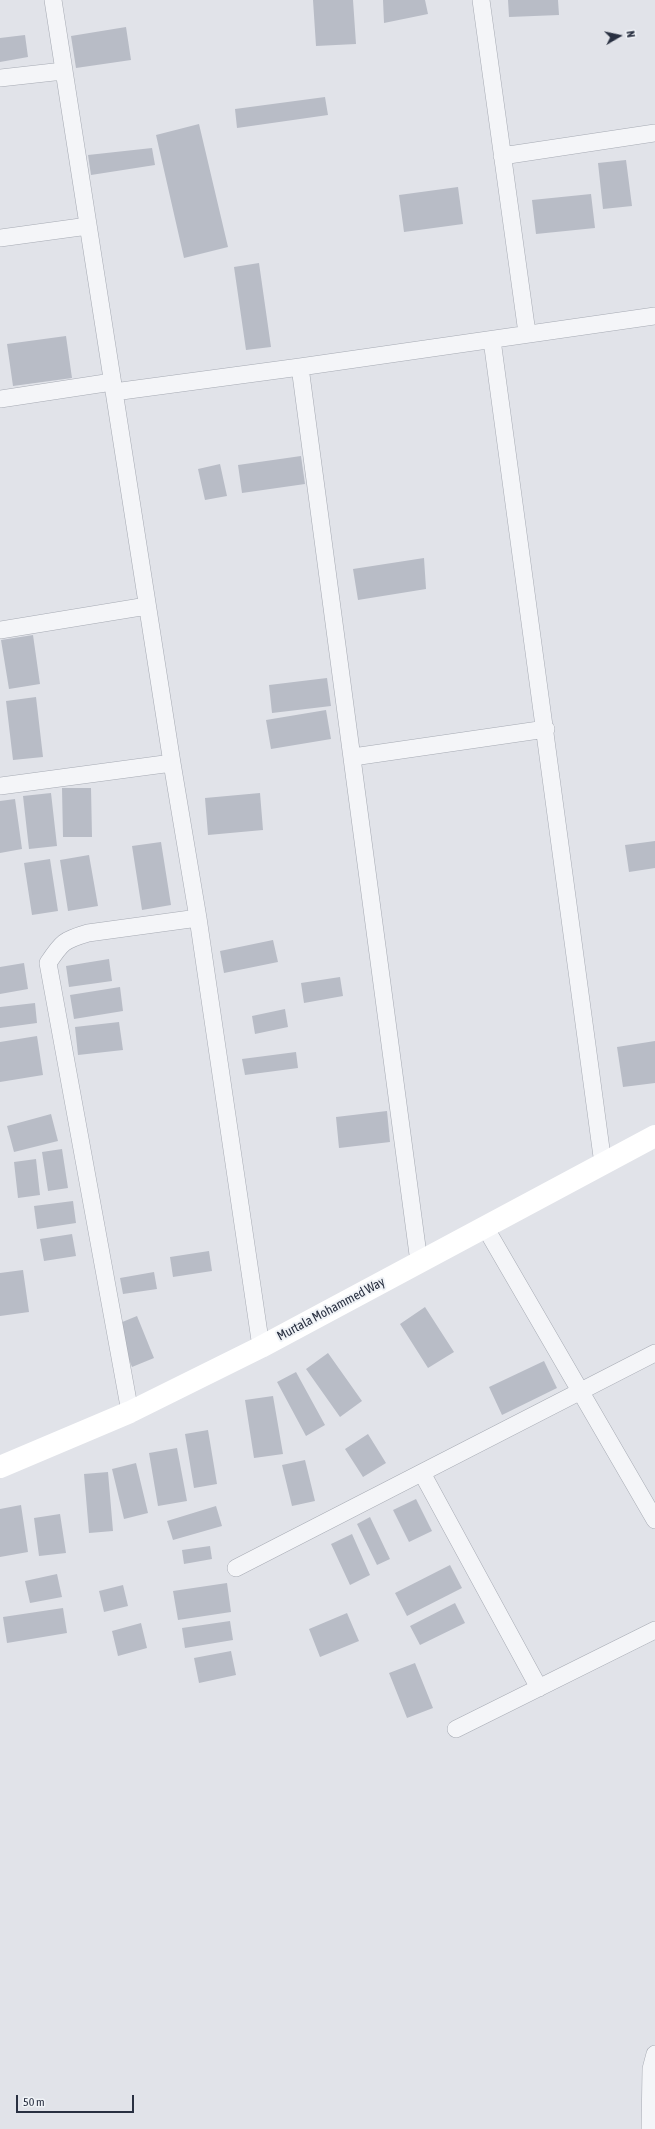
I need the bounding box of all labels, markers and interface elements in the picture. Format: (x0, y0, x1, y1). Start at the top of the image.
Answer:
north arrow (599, 16, 639, 56)
text: N (624, 30, 637, 38)
street label: Murtala Mohammed Way (274, 1274, 388, 1344)
scale bar (18, 2087, 136, 2113)
text: 50 m (23, 2095, 45, 2109)

